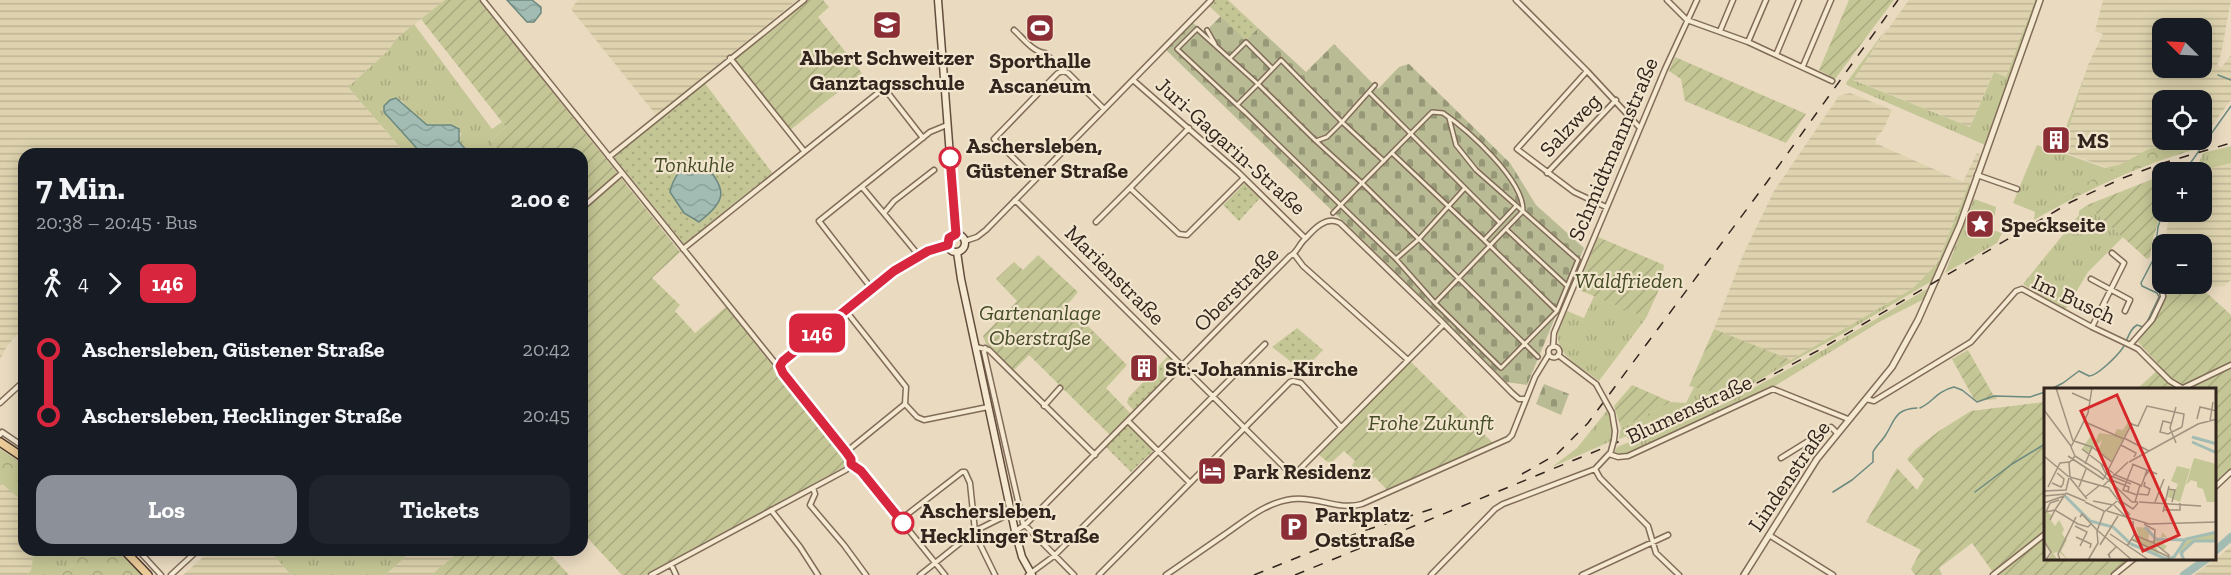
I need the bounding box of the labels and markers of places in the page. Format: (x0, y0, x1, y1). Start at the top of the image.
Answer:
school or university icon: Albert Schweitzer Ganztagsschule (871, 9, 903, 41)
sports icon: Sporthalle Ascaneum (1024, 12, 1056, 44)
place label: Albert Schweitzer Ganztagsschule (800, 44, 975, 96)
place label: Sporthalle Ascaneum (989, 47, 1092, 99)
building icon: MS (2040, 124, 2072, 156)
place label: MS (2077, 127, 2109, 154)
place label: Aschersleben, Güstener Straße (966, 132, 1128, 184)
marker: Aschersleben, Güstener Straße (939, 147, 961, 169)
place icon: Speckseite (1964, 208, 1996, 240)
place label: Speckseite (2001, 211, 2106, 238)
building icon: St.-Johannis-Kirche (1128, 352, 1160, 384)
place label: St.-Johannis-Kirche (1165, 355, 1358, 382)
hotel icon: Park Residenz (1196, 455, 1228, 487)
place label: Park Residenz (1233, 458, 1371, 485)
place label: Aschersleben, Hecklinger Straße (920, 497, 1100, 549)
place label: Parkplatz Oststraße (1315, 501, 1415, 553)
parking icon: Parkplatz Oststraße (1278, 511, 1310, 543)
marker: Aschersleben, Hecklinger Straße (892, 512, 914, 534)

